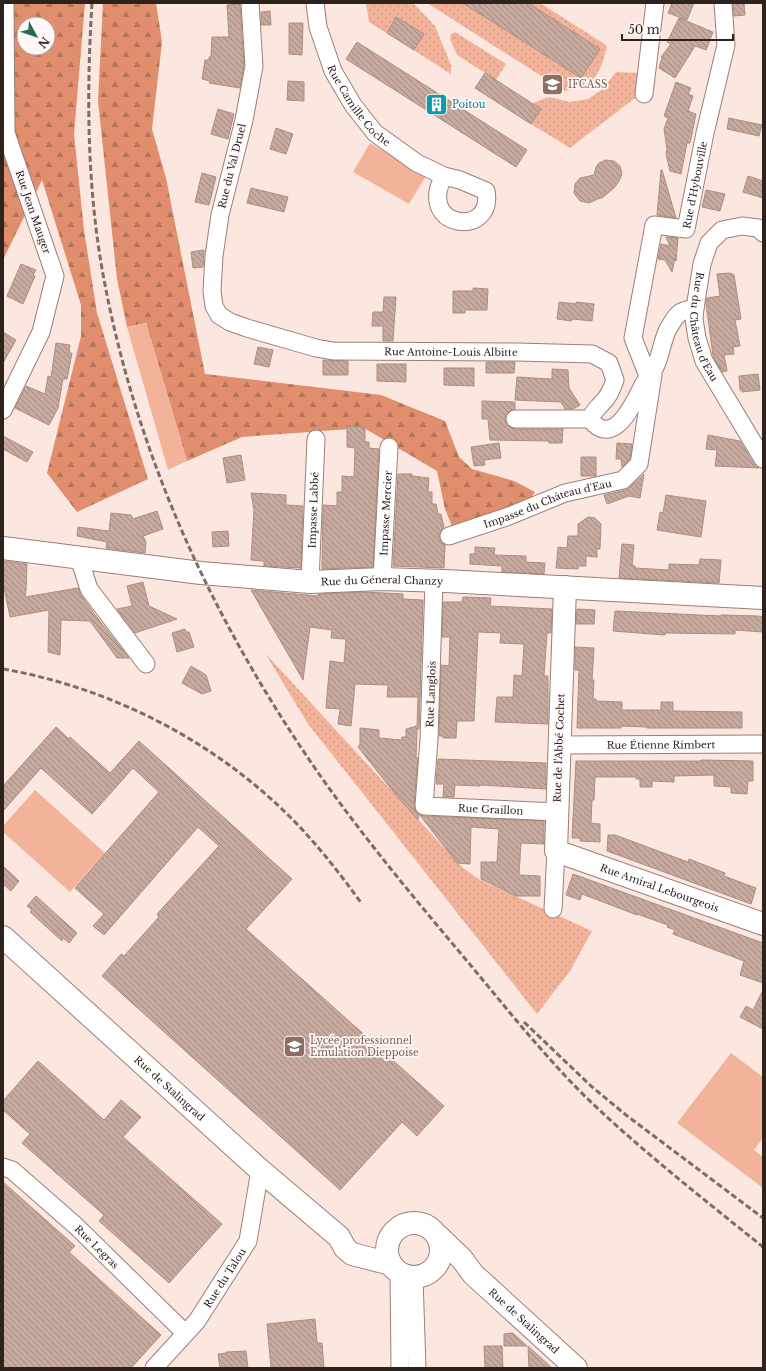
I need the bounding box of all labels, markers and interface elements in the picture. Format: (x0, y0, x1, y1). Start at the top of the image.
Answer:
north arrow (16, 16, 56, 56)
scale bar (622, 16, 733, 42)
text: 50 m (628, 22, 660, 37)
text: N (35, 34, 52, 51)
street label: Rue Camille Coche (325, 63, 393, 149)
school or university icon: IFCASS (540, 71, 566, 97)
place label: IFCASS (568, 78, 608, 91)
building icon: Poitou (423, 91, 449, 117)
place label: Poitou (452, 98, 486, 111)
street label: Rue du Val Druel (215, 122, 249, 210)
street label: Rue d'Hybouville (680, 140, 710, 230)
street label: Rue Jean Mauger (13, 169, 53, 256)
street label: Rue du Château d'Eau (687, 271, 721, 384)
street label: Rue Antoine-Louis Albitte (384, 345, 518, 359)
street label: Impasse Mercier (377, 470, 394, 556)
street label: Impasse Labbé (305, 471, 321, 549)
street label: Impasse du Château d'Eau (482, 476, 613, 531)
street label: Rue du Géneral Chanzy (321, 572, 444, 588)
street label: Rue Langlois (423, 660, 439, 728)
street label: Rue de l'Abbé Cochet (551, 693, 567, 803)
street label: Rue Étienne Rimbert (607, 737, 716, 751)
street label: Rue Graillon (458, 801, 524, 817)
street label: Rue Amiral Lebourgeois (599, 861, 721, 915)
school or university icon: Lycée professionnel Emulation Dieppoise (281, 1033, 307, 1059)
place label: Lycée professionnel Emulation Dieppoise (310, 1034, 419, 1059)
street label: Rue de Stalingrad (132, 1053, 208, 1124)
street label: Rue Legras (72, 1222, 122, 1272)
street label: Rue du Talou (201, 1245, 249, 1310)
street label: Rue de Stalingrad (486, 1285, 562, 1356)

